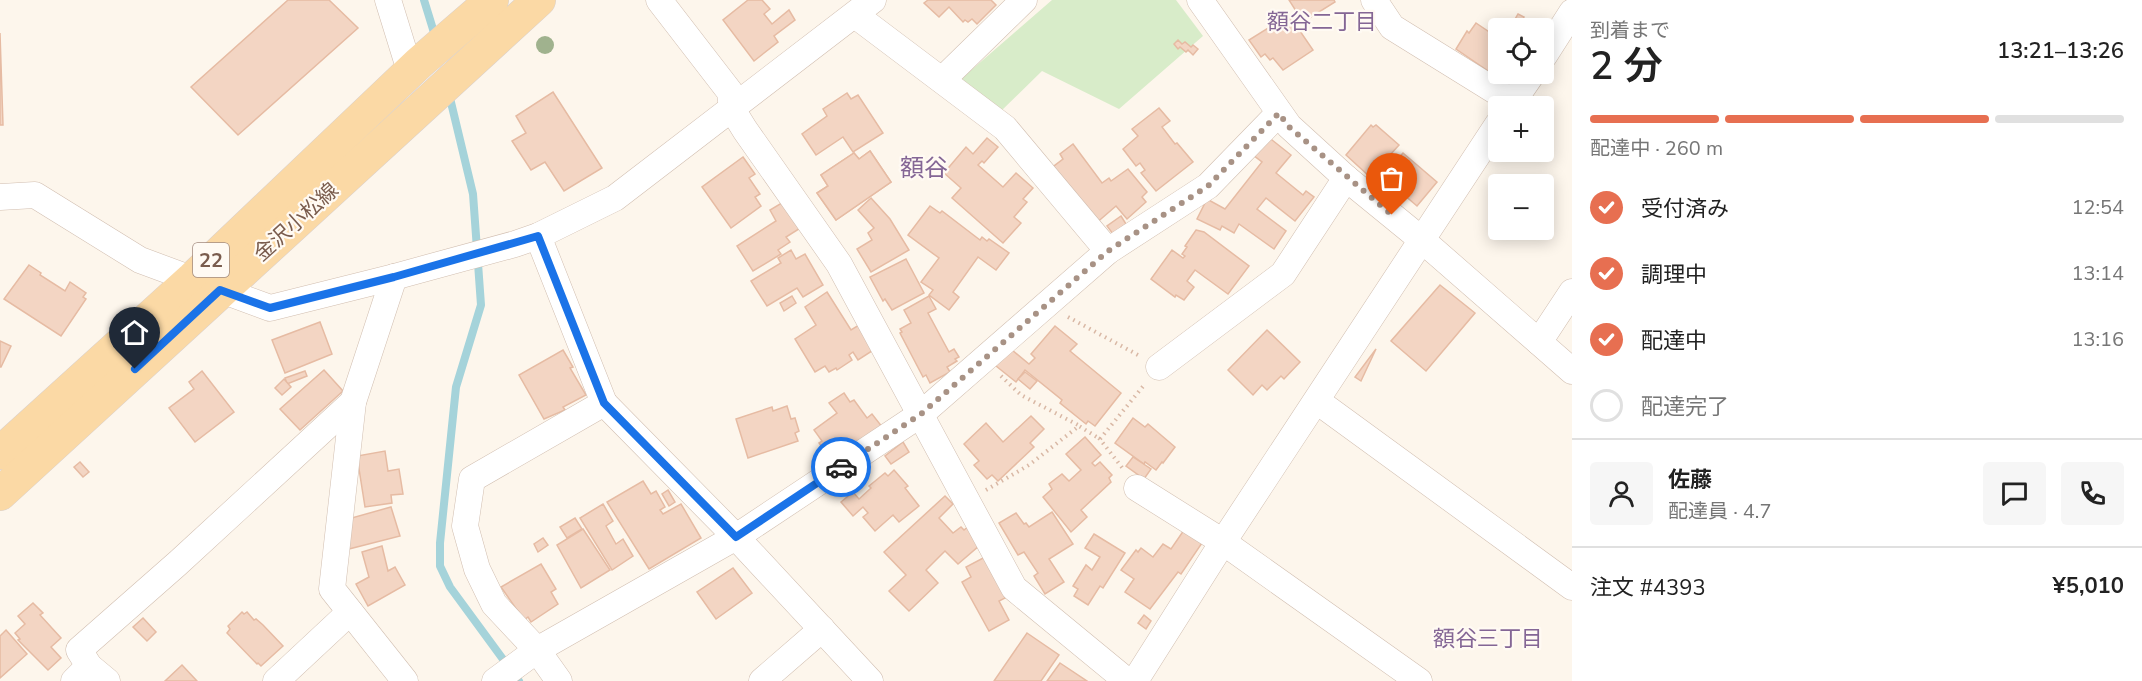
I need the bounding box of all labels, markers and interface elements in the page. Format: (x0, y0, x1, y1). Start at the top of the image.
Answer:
district label: 額谷二丁目 (1267, 7, 1377, 37)
text: 到着まで (1590, 17, 1670, 44)
map controls (1488, 18, 1554, 240)
button: locate (1488, 18, 1554, 84)
text: 13:21–13:26 (1997, 36, 2124, 66)
text: 2 分 (1590, 40, 1663, 93)
button: + (1488, 96, 1554, 162)
text: 配達中 · 260 m (1590, 135, 1723, 162)
district label: 額谷 (900, 152, 948, 184)
pin (1366, 153, 1417, 215)
icon: bag (1375, 162, 1408, 195)
button: − (1488, 174, 1554, 240)
street label: 金沢小松線 (248, 176, 344, 268)
icon: check (1590, 191, 1623, 224)
text: 受付済み (1641, 194, 1729, 224)
text: 12:54 (2071, 194, 2124, 221)
road number: 22 (193, 243, 229, 277)
icon: check (1590, 257, 1623, 290)
text: 調理中 (1641, 260, 1707, 290)
text: 13:14 (2071, 260, 2124, 287)
pin (109, 307, 160, 369)
icon: home (118, 316, 151, 349)
icon: check (1590, 323, 1623, 356)
text: 配達中 (1641, 326, 1707, 356)
text: 13:16 (2071, 326, 2124, 353)
text: 配達完了 (1641, 392, 1729, 422)
courier (811, 437, 871, 497)
icon: car (825, 451, 858, 484)
button: person (1590, 462, 1653, 525)
button: chat (1983, 462, 2046, 525)
button: phone (2061, 462, 2124, 525)
text: 佐藤 (1668, 465, 1712, 495)
text: 配達員 · 4.7 (1668, 498, 1771, 525)
text: ¥5,010 (2053, 571, 2124, 601)
text: 注文 #4393 (1590, 573, 1706, 603)
district label: 額谷三丁目 (1433, 624, 1543, 654)

